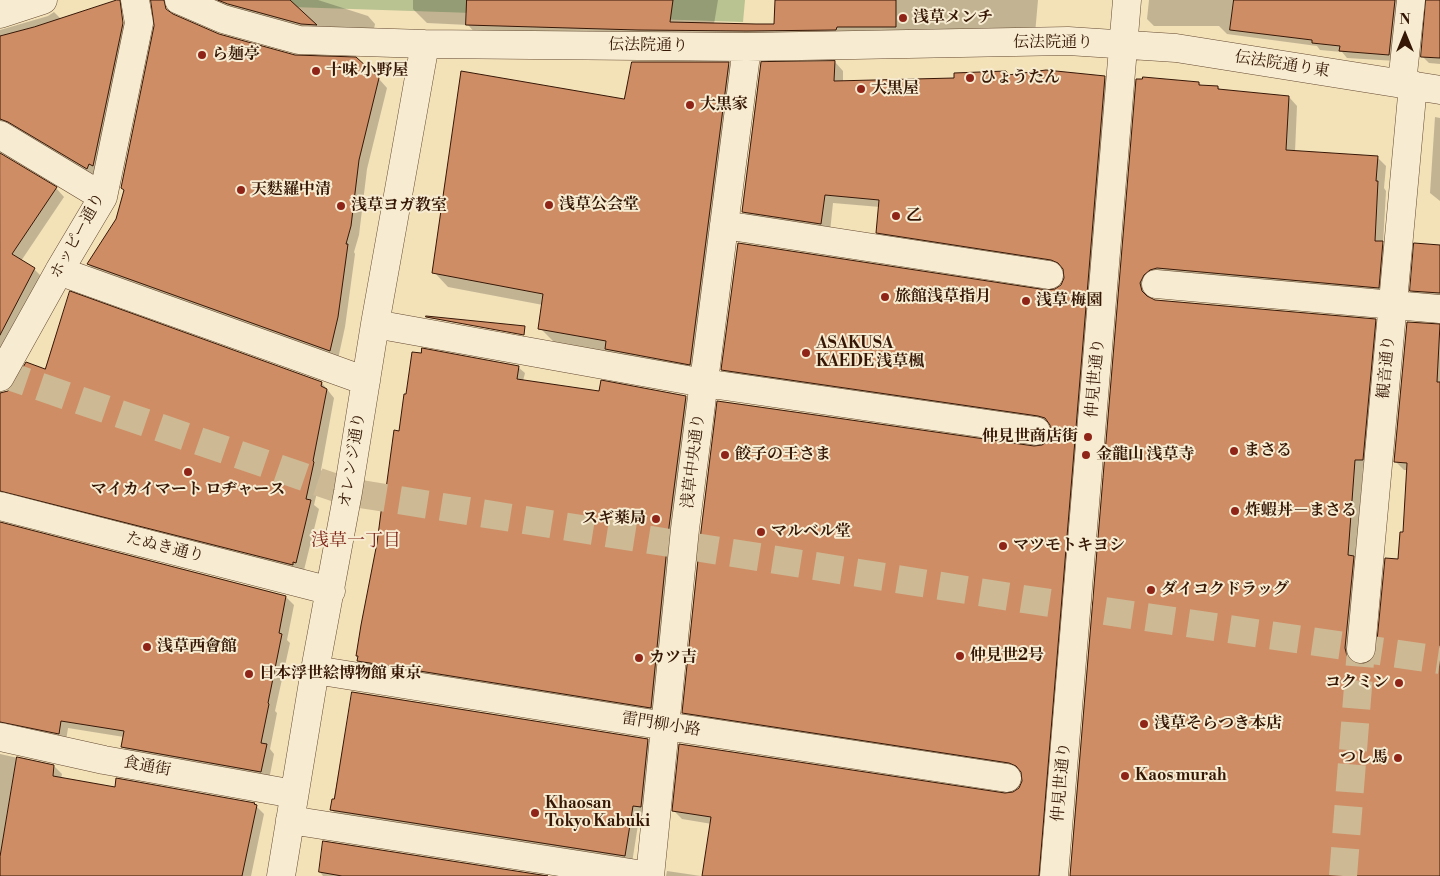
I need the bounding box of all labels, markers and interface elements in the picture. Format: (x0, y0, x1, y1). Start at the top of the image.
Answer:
place label: 浅草メンチ (913, 8, 993, 28)
north arrow (1380, 10, 1430, 60)
text: N (1399, 11, 1411, 29)
marker: 浅草メンチ (897, 12, 909, 24)
street label: 伝法院通り (1013, 33, 1093, 53)
street label: 伝法院通り (608, 36, 688, 56)
place label: ら麺亭 (212, 45, 260, 65)
street label: 伝法院通り東 (1233, 48, 1331, 82)
marker: ら麺亭 (196, 49, 208, 61)
place label: 十味 小野屋 (326, 61, 409, 81)
marker: 十味 小野屋 (310, 65, 322, 77)
place label: ひょうたん (980, 68, 1060, 88)
marker: ひょうたん (964, 72, 976, 84)
place label: 大黒屋 (871, 79, 919, 99)
marker: 大黒屋 (855, 83, 867, 95)
place label: 大黒家 (700, 95, 748, 115)
marker: 大黒家 (684, 99, 696, 111)
place label: 天麩羅中清 (251, 180, 331, 200)
marker: 天麩羅中清 (235, 184, 247, 196)
street label: ホッピー通り (46, 190, 110, 282)
place label: 浅草公会堂 (559, 195, 639, 215)
place label: 浅草ヨガ教室 (351, 196, 447, 216)
marker: 浅草公会堂 (543, 199, 555, 211)
marker: 浅草ヨガ教室 (335, 200, 347, 212)
place label: 乙 (906, 206, 922, 226)
marker: 乙 (890, 210, 902, 222)
place label: 旅館浅草指月 (895, 287, 991, 307)
marker: 旅館浅草指月 (879, 291, 891, 303)
place label: 浅草 梅園 (1036, 291, 1103, 311)
marker: 浅草 梅園 (1020, 295, 1032, 307)
place label: ASAKUSA KAEDE 浅草楓 (816, 334, 924, 372)
street label: 観音通り (1375, 334, 1399, 400)
street label: 仲見世通り (1083, 337, 1109, 419)
marker: ASAKUSA KAEDE 浅草楓 (800, 347, 812, 359)
street label: オレンジ通り (336, 411, 370, 509)
street label: 浅草中央通り (679, 412, 709, 510)
place label: 仲見世商店街 (982, 427, 1078, 447)
marker: 仲見世商店街 (1082, 431, 1094, 443)
place label: まさる (1244, 441, 1292, 461)
place label: 餃子の王さま (735, 445, 831, 465)
place label: 金龍山 浅草寺 (1096, 445, 1195, 465)
marker: まさる (1228, 445, 1240, 457)
marker: 餃子の王さま (719, 449, 731, 461)
marker: 金龍山 浅草寺 (1080, 449, 1092, 461)
marker: マイカイマート ロヂャース (182, 466, 194, 478)
place label: マイカイマート ロヂャース (91, 480, 285, 500)
place label: 炸蝦丼－まさる (1245, 501, 1357, 521)
marker: 炸蝦丼－まさる (1229, 505, 1241, 517)
place label: スギ薬局 (582, 509, 646, 529)
marker: スギ薬局 (650, 513, 662, 525)
place label: マルベル堂 (771, 522, 851, 542)
marker: マルベル堂 (755, 526, 767, 538)
street label: たぬき通り (124, 529, 206, 567)
district label: 浅草一丁目 (311, 531, 401, 553)
place label: マツモトキヨシ (1013, 536, 1125, 556)
marker: マツモトキヨシ (997, 540, 1009, 552)
place label: ダイコクドラッグ (1161, 580, 1289, 600)
marker: ダイコクドラッグ (1145, 584, 1157, 596)
place label: 浅草西會館 (157, 637, 237, 657)
marker: 浅草西會館 (141, 641, 153, 653)
place label: 仲見世2号 (970, 646, 1044, 666)
place label: カツ吉 (649, 648, 697, 668)
marker: 仲見世2号 (954, 650, 966, 662)
marker: カツ吉 (633, 652, 645, 664)
place label: 日本浮世絵博物館 東京 (259, 664, 422, 684)
marker: 日本浮世絵博物館 東京 (243, 668, 255, 680)
place label: コクミン (1325, 673, 1389, 693)
marker: コクミン (1393, 677, 1405, 689)
street label: 雷門柳小路 (620, 709, 702, 741)
place label: 浅草そらつき本店 (1154, 714, 1282, 734)
marker: 浅草そらつき本店 (1138, 718, 1150, 730)
street label: 仲見世通り (1049, 741, 1075, 823)
place label: つし馬 (1340, 748, 1388, 768)
marker: つし馬 (1392, 752, 1404, 764)
street label: 食通街 (122, 753, 172, 781)
place label: Kaos murah (1135, 766, 1227, 786)
marker: Kaos murah (1119, 770, 1131, 782)
place label: Khaosan Tokyo Kabuki (545, 794, 650, 832)
marker: Khaosan Tokyo Kabuki (529, 807, 541, 819)

